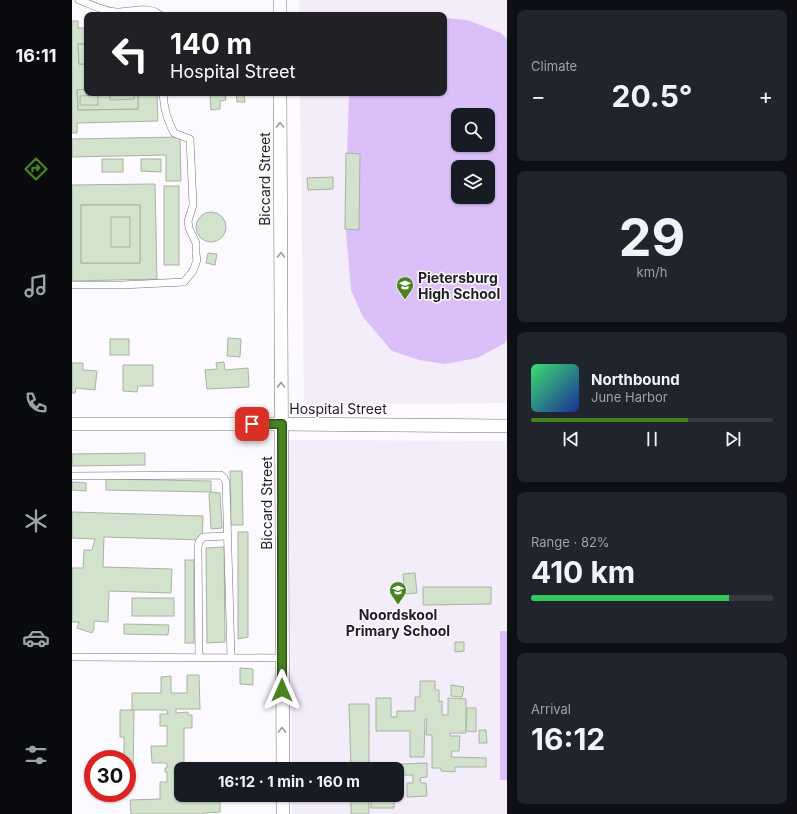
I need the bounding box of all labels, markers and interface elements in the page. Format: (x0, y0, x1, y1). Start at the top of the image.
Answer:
text: 140 m (170, 27, 252, 61)
icon: left (104, 28, 156, 80)
text: 16:11 (16, 45, 56, 66)
text: Climate (531, 58, 577, 74)
text: Hospital Street (170, 61, 295, 82)
text: 20.5° (612, 78, 692, 114)
text: − (531, 83, 546, 109)
text: + (758, 83, 773, 109)
map controls (451, 108, 495, 204)
button: search (451, 108, 495, 152)
one-way arrow (276, 122, 284, 128)
street label: Biccard Street (256, 132, 273, 226)
icon: directions (22, 155, 50, 183)
button: layers (451, 160, 495, 204)
text: 29 (619, 206, 685, 269)
one-way arrow (277, 252, 285, 258)
text: km/h (637, 264, 667, 280)
place label: Pietersburg High School (418, 269, 500, 302)
icon: music (22, 272, 50, 300)
school or university icon: Pietersburg High School (395, 275, 415, 300)
text: Northbound (591, 370, 680, 389)
one-way arrow (277, 382, 285, 388)
icon: phone (22, 389, 50, 417)
text: June Harbor (591, 389, 668, 405)
street label: Hospital Street (289, 400, 387, 417)
pin (235, 407, 269, 441)
icon: arrive (241, 413, 263, 435)
icon: previous (560, 428, 582, 450)
icon: pause (641, 428, 663, 450)
icon: next (722, 428, 744, 450)
street label: Biccard Street (258, 456, 275, 550)
icon: climate (22, 507, 50, 535)
text: Range · 82% (531, 534, 610, 550)
text: 410 km (531, 554, 635, 590)
school or university icon: Noordskool Primary School (388, 580, 408, 605)
place label: Noordskool Primary School (346, 606, 450, 639)
icon: car (22, 624, 50, 652)
position arrow (261, 669, 303, 711)
text: Arrival (531, 701, 571, 717)
text: 16:12 (531, 721, 605, 757)
one-way arrow (278, 727, 286, 733)
icon: filters (22, 741, 50, 769)
speed limit sign: 30 (84, 750, 136, 802)
text: 16:12 · 1 min · 160 m (218, 772, 360, 791)

